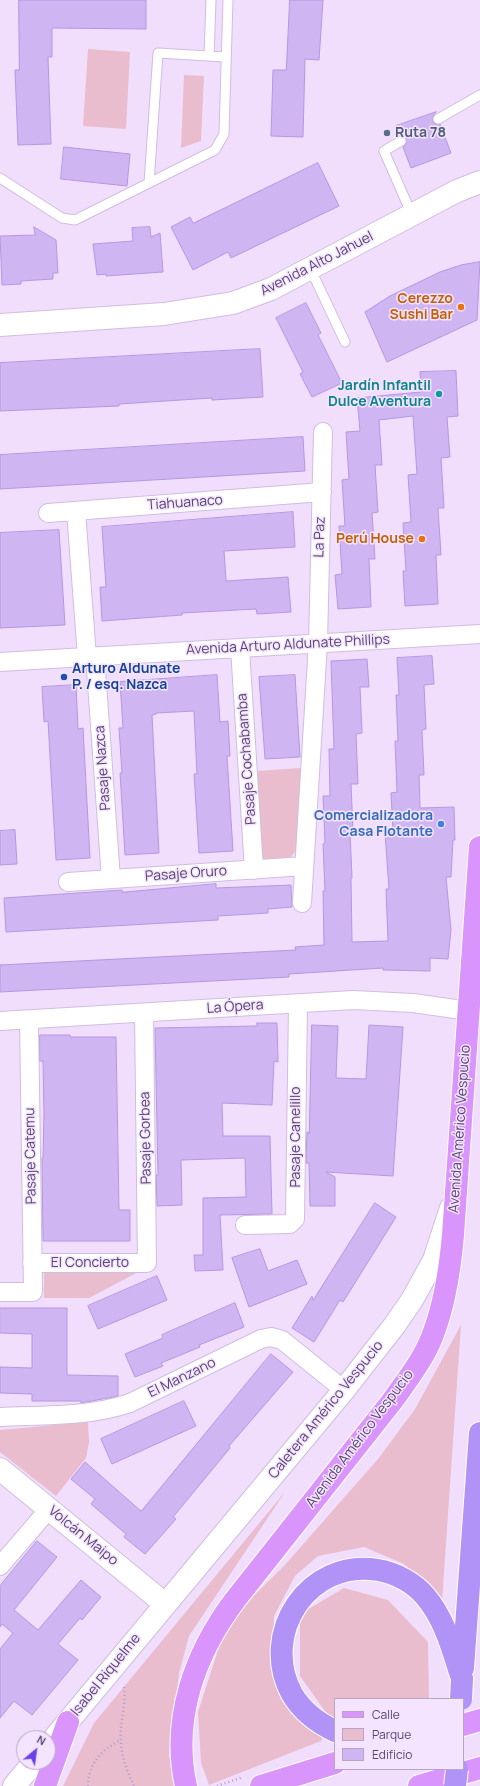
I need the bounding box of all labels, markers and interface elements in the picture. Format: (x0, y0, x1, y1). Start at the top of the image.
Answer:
place label: Ruta 78 (395, 125, 446, 141)
marker: Ruta 78 (382, 128, 392, 138)
street label: Avenida Alto Jahuel (258, 228, 376, 300)
place label: Cerezzo Sushi Bar (389, 291, 453, 324)
marker: Cerezzo Sushi Bar (456, 302, 466, 312)
place label: Jardín Infantil Dulce Aventura (328, 378, 431, 410)
marker: Jardín Infantil Dulce Aventura (434, 389, 444, 399)
street label: Tiahuanaco (147, 492, 223, 514)
street label: La Paz (311, 516, 329, 558)
place label: Perú House (336, 531, 414, 547)
marker: Perú House (417, 534, 427, 544)
street label: Avenida Arturo Aldunate Phillips (186, 631, 390, 659)
place label: Arturo Aldunate P. / esq. Nazca (72, 661, 180, 694)
marker: Arturo Aldunate P. / esq. Nazca (59, 672, 69, 682)
street label: Pasaje Cochabamba (234, 693, 260, 825)
street label: Pasaje Nazca (92, 725, 114, 811)
place label: Comercializadora Casa Flotante (314, 808, 433, 840)
marker: Comercializadora Casa Flotante (436, 819, 446, 829)
street label: Pasaje Oruro (144, 863, 228, 885)
street label: La Ópera (206, 997, 264, 1017)
street label: Avenida Américo Vespucio (446, 1044, 474, 1214)
street label: Pasaje Canelillo (288, 1086, 304, 1188)
street label: Pasaje Gorbea (137, 1091, 155, 1185)
street label: Pasaje Catemu (22, 1107, 40, 1205)
street label: El Concierto (51, 1255, 129, 1271)
street label: Caletera Américo Vespucio (265, 1338, 387, 1482)
street label: El Manzano (145, 1354, 219, 1402)
street label: Avenida Américo Vespucio (303, 1367, 417, 1511)
street label: Volcán Maipo (45, 1503, 121, 1569)
street label: Isabel Riquelme (68, 1630, 144, 1720)
legend (334, 1698, 464, 1770)
text: Calle (372, 1706, 400, 1723)
text: Parque (372, 1726, 411, 1743)
north arrow (16, 1730, 56, 1770)
text: N (34, 1731, 49, 1748)
text: Edificio (372, 1746, 412, 1763)

